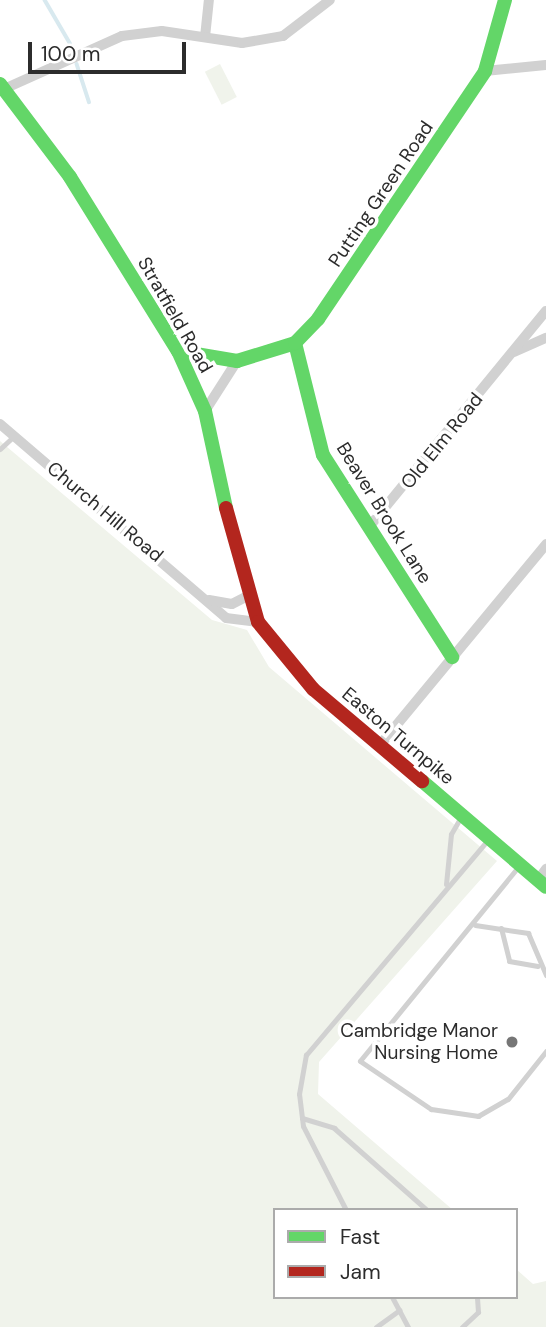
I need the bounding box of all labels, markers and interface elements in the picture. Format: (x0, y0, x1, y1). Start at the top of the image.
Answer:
scale bar (32, 28, 189, 72)
text: 100 m (41, 40, 101, 68)
street label: Putting Green Road (324, 117, 438, 271)
street label: Stratfield Road (133, 253, 217, 377)
street label: Old Elm Road (396, 388, 488, 494)
street label: Beaver Brook Lane (331, 438, 437, 588)
street label: Church Hill Road (42, 457, 168, 567)
street label: Easton Turnpike (337, 683, 459, 789)
place label: Cambridge Manor Nursing Home (340, 1020, 498, 1064)
marker: Cambridge Manor Nursing Home (504, 1034, 520, 1050)
legend (273, 1208, 518, 1299)
text: Fast (340, 1223, 380, 1251)
text: Jam (340, 1258, 381, 1286)

